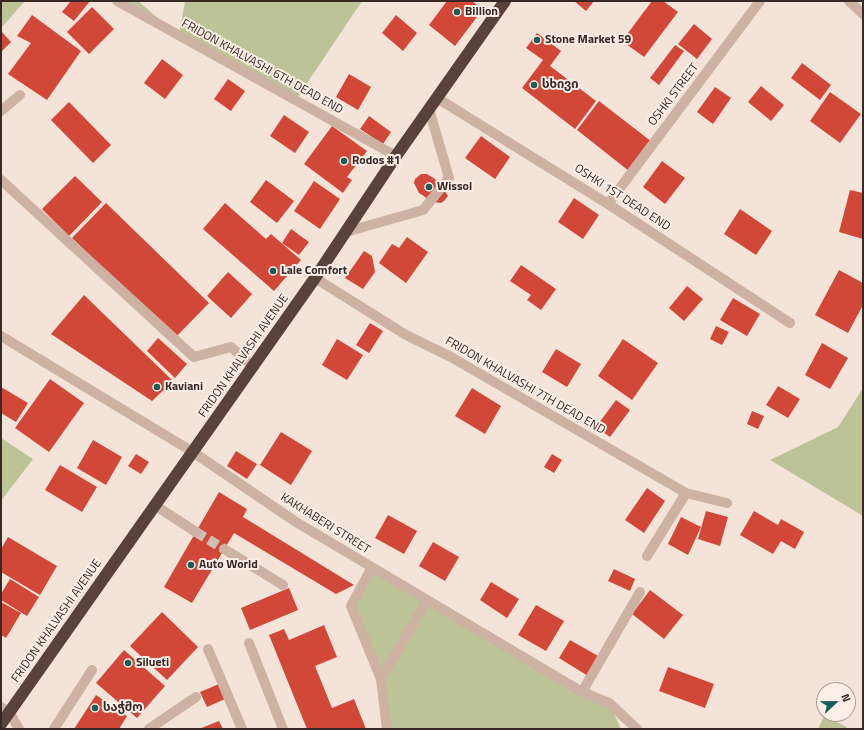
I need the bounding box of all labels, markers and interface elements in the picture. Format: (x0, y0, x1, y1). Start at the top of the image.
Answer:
place label: Billion (465, 5, 498, 19)
marker: Billion (452, 7, 462, 17)
street label: FRIDON KHALVASHI 6TH DEAD END (179, 17, 345, 117)
place label: Stone Market 59 (545, 33, 631, 47)
marker: Stone Market 59 (532, 35, 542, 45)
street label: OSHKI STREET (646, 61, 702, 129)
place label: სხივი (542, 78, 579, 92)
marker: სხივი (529, 80, 539, 90)
place label: Rodos #1 (352, 154, 400, 168)
marker: Rodos #1 (339, 156, 349, 166)
street label: OSHKI 1ST DEAD END (571, 162, 673, 234)
place label: Wissol (437, 180, 472, 194)
marker: Wissol (424, 182, 434, 192)
place label: Lale Comfort (281, 264, 347, 278)
marker: Lale Comfort (268, 266, 278, 276)
street label: FRIDON KHALVASHI AVENUE (196, 292, 292, 420)
street label: FRIDON KHALVASHI 7TH DEAD END (442, 334, 608, 438)
place label: Kaviani (165, 380, 203, 394)
marker: Kaviani (152, 382, 162, 392)
street label: KAKHABERI STREET (278, 491, 372, 557)
street label: FRIDON KHALVASHI AVENUE (9, 557, 105, 685)
place label: Auto World (199, 558, 258, 572)
marker: Auto World (186, 560, 196, 570)
place label: Silueti (136, 656, 169, 670)
marker: Silueti (123, 658, 133, 668)
north arrow (816, 682, 856, 722)
text: N (837, 691, 855, 704)
place label: საჭმო (103, 701, 142, 715)
marker: საჭმო (90, 703, 100, 713)

